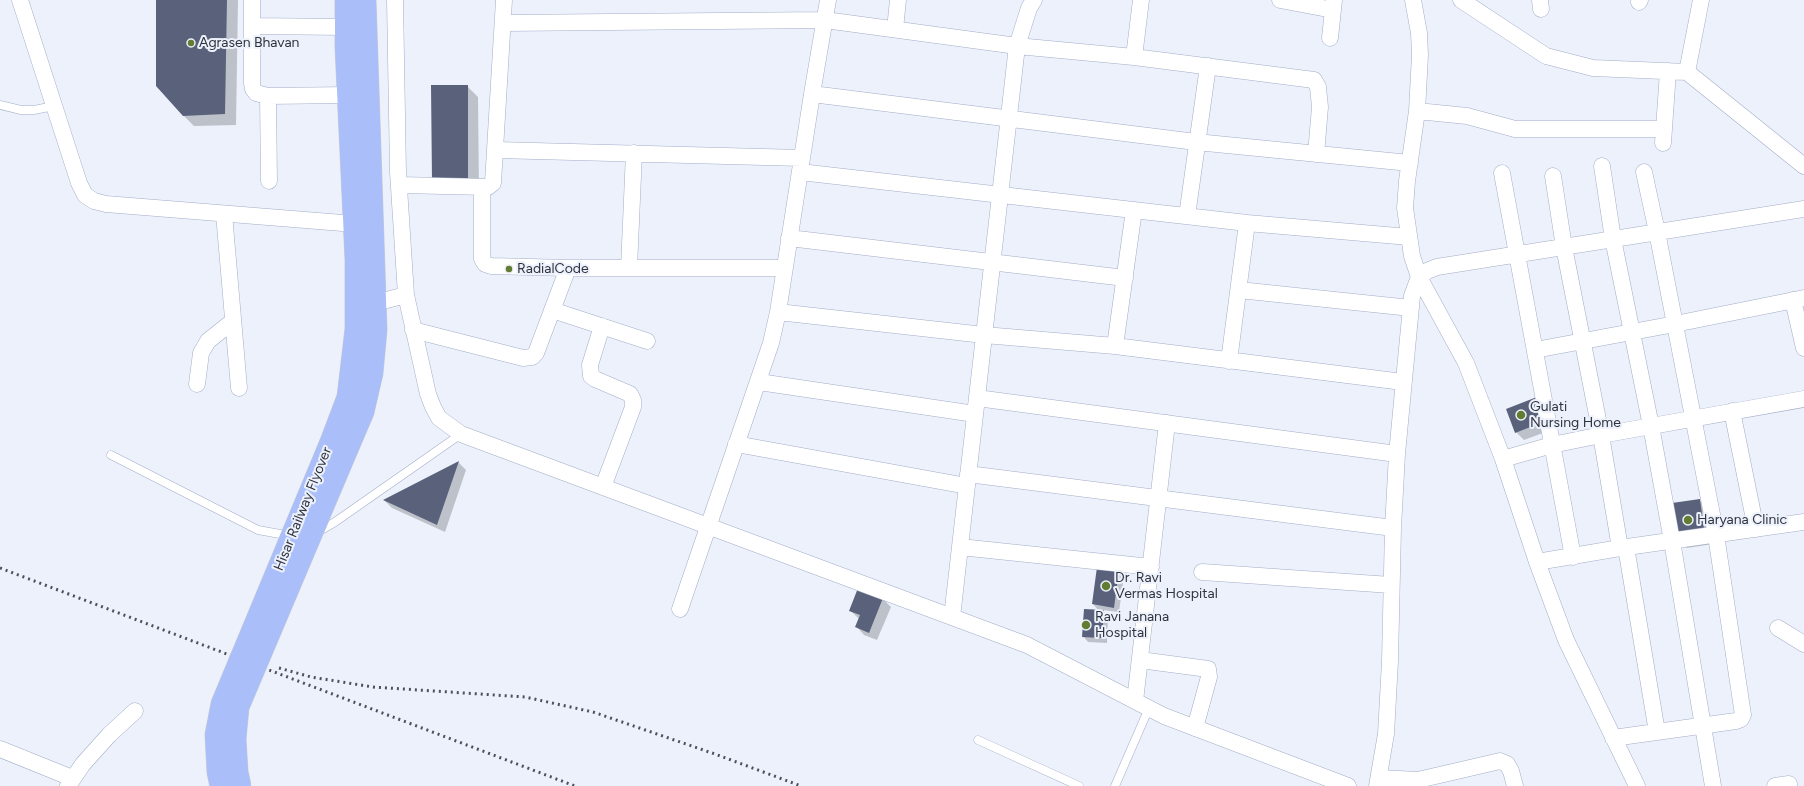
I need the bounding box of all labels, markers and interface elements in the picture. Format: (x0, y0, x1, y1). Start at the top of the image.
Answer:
place label: Agrasen Bhavan (199, 35, 299, 51)
marker: Agrasen Bhavan (186, 38, 196, 48)
place label: RadialCode (517, 261, 589, 277)
marker: RadialCode (504, 264, 514, 274)
place label: Gulati Nursing Home (1530, 399, 1621, 432)
marker: Gulati Nursing Home (1515, 409, 1527, 421)
street label: Hisar Railway Flyover (271, 445, 335, 573)
place label: Haryana Clinic (1697, 512, 1787, 528)
marker: Haryana Clinic (1682, 514, 1694, 526)
place label: Dr. Ravi Vermas Hospital (1115, 570, 1218, 602)
marker: Dr. Ravi Vermas Hospital (1100, 580, 1112, 592)
place label: Ravi Janana Hospital (1095, 609, 1169, 642)
marker: Ravi Janana Hospital (1080, 619, 1092, 631)

